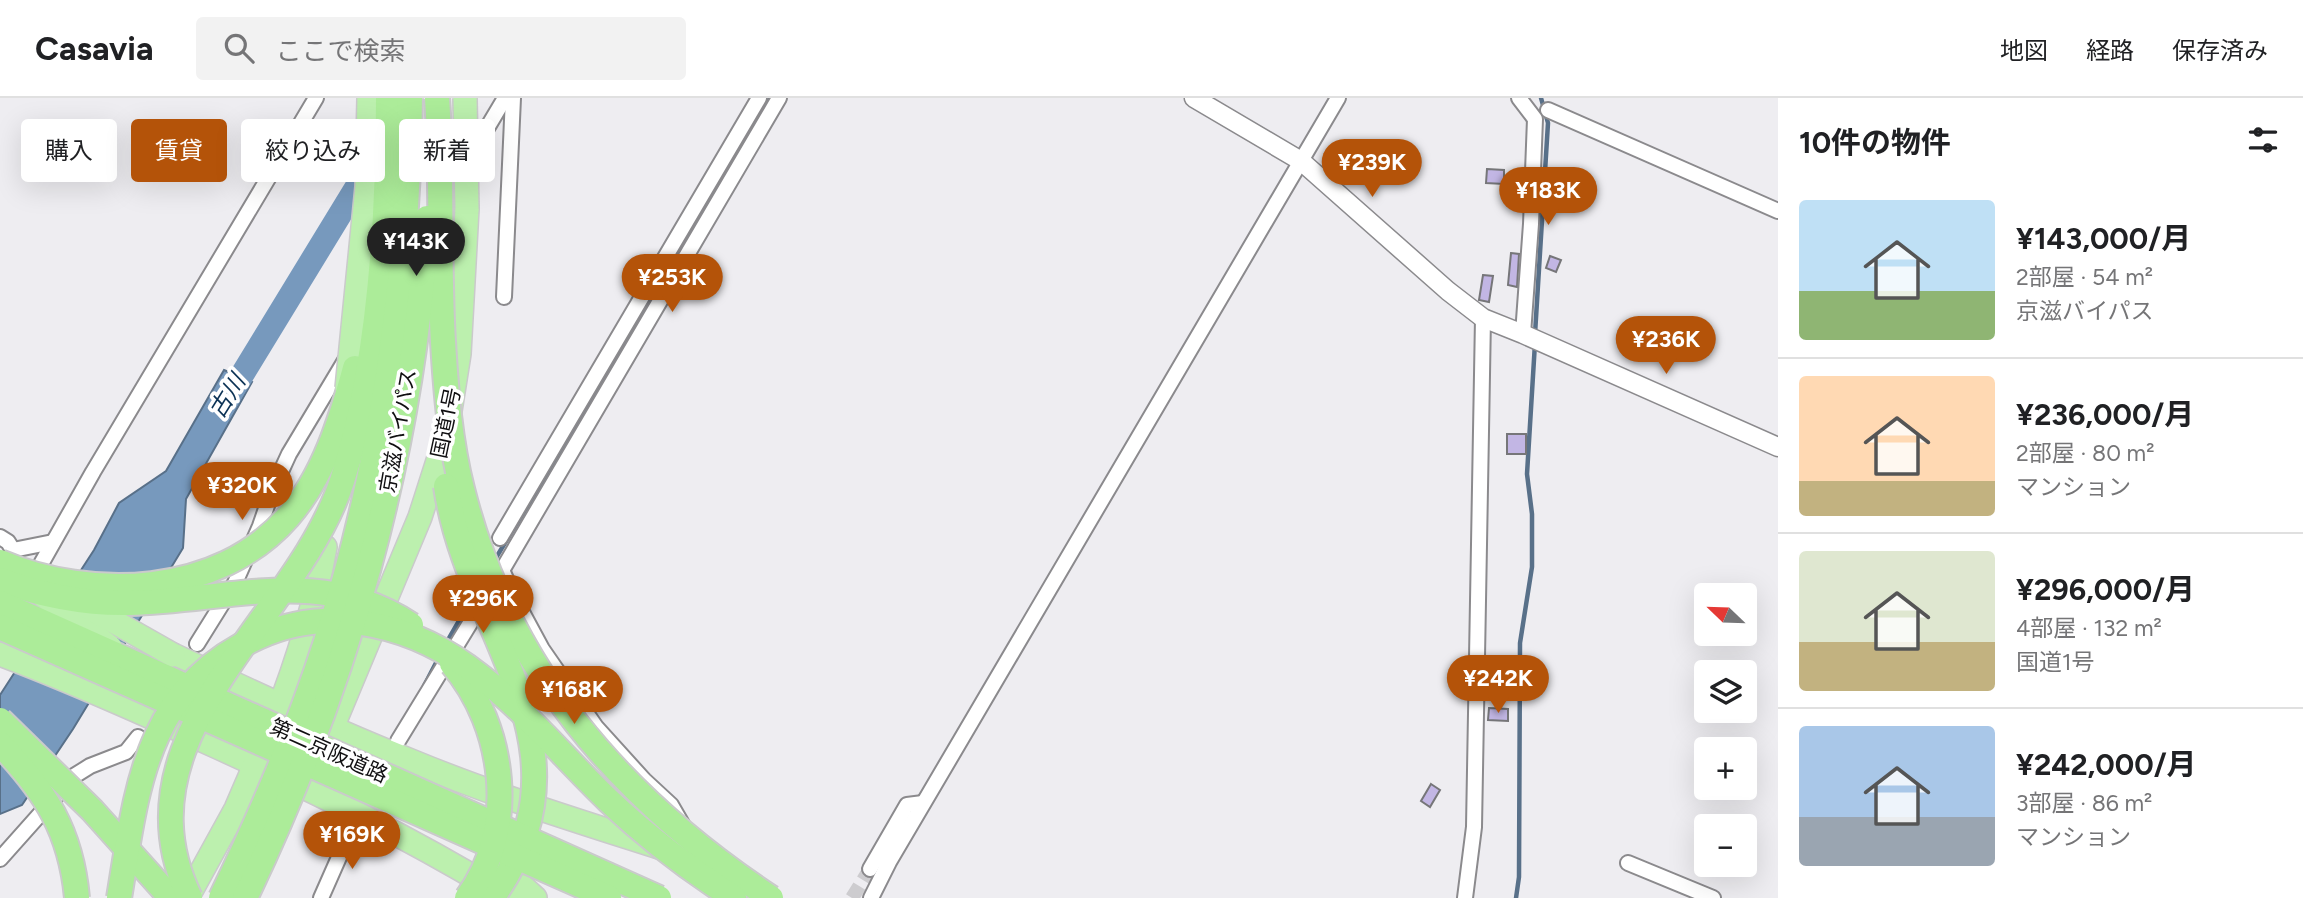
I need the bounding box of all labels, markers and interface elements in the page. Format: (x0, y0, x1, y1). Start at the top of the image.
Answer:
search box (196, 17, 686, 80)
text: Casavia (35, 29, 154, 68)
icon: search (220, 29, 258, 67)
text: ここで検索 (276, 35, 406, 67)
text: 地図 (2000, 36, 2048, 65)
text: 経路 (2086, 36, 2134, 65)
text: 保存済み (2172, 36, 2268, 65)
chip: 購入 (21, 119, 117, 182)
chip: 賃貸 (131, 119, 227, 182)
chip: 絞り込み (241, 119, 385, 182)
chip: 新着 (399, 119, 495, 182)
icon: filters (2244, 121, 2282, 159)
text: 10件の物件 (1799, 124, 1951, 161)
pin: ¥239K (1323, 140, 1421, 199)
text: ¥239K (1338, 148, 1406, 176)
pin: ¥183K (1499, 167, 1597, 227)
text: ¥183K (1515, 176, 1581, 204)
pin: ¥143K (367, 218, 465, 278)
text: ¥143,000/月 (2016, 220, 2191, 257)
text: ¥143K (383, 227, 449, 255)
icon: home (1855, 228, 1939, 312)
pin: ¥253K (623, 254, 721, 314)
text: ¥253K (638, 263, 706, 291)
text: 2部屋 · 54 m² (2016, 263, 2153, 291)
text: 京滋バイパス (2016, 297, 2154, 325)
pin: ¥236K (1617, 316, 1715, 376)
text: ¥236K (1632, 325, 1700, 353)
water label: 古川 (203, 367, 253, 423)
street label: 京滋バイパス (374, 367, 421, 495)
street label: 国道1号 (426, 385, 465, 461)
text: ¥236,000/月 (2016, 396, 2194, 433)
icon: home (1855, 404, 1939, 488)
text: 2部屋 · 80 m² (2016, 439, 2154, 467)
pin: ¥320K (193, 462, 291, 522)
text: ¥320K (207, 471, 277, 499)
text: マンション (2016, 473, 2131, 501)
text: ¥296,000/月 (2016, 571, 2195, 608)
pin: ¥296K (434, 575, 532, 635)
icon: home (1855, 579, 1939, 663)
north arrow (1694, 583, 1757, 646)
map controls (1694, 583, 1757, 877)
text: ¥296K (448, 584, 518, 612)
text: 4部屋 · 132 m² (2016, 614, 2162, 642)
text: 国道1号 (2016, 648, 2095, 676)
pin: ¥242K (1449, 656, 1547, 715)
button: layers (1694, 660, 1757, 723)
text: ¥242K (1463, 664, 1533, 692)
pin: ¥168K (525, 666, 623, 726)
text: ¥168K (541, 675, 607, 703)
street label: 第二京阪道路 (267, 713, 392, 788)
button: + (1694, 737, 1757, 800)
text: ¥242,000/月 (2016, 746, 2197, 783)
icon: home (1855, 754, 1939, 838)
text: 3部屋 · 86 m² (2016, 789, 2152, 817)
pin: ¥169K (303, 812, 401, 871)
button: − (1694, 814, 1757, 877)
text: ¥169K (319, 820, 385, 848)
text: マンション (2016, 823, 2131, 851)

